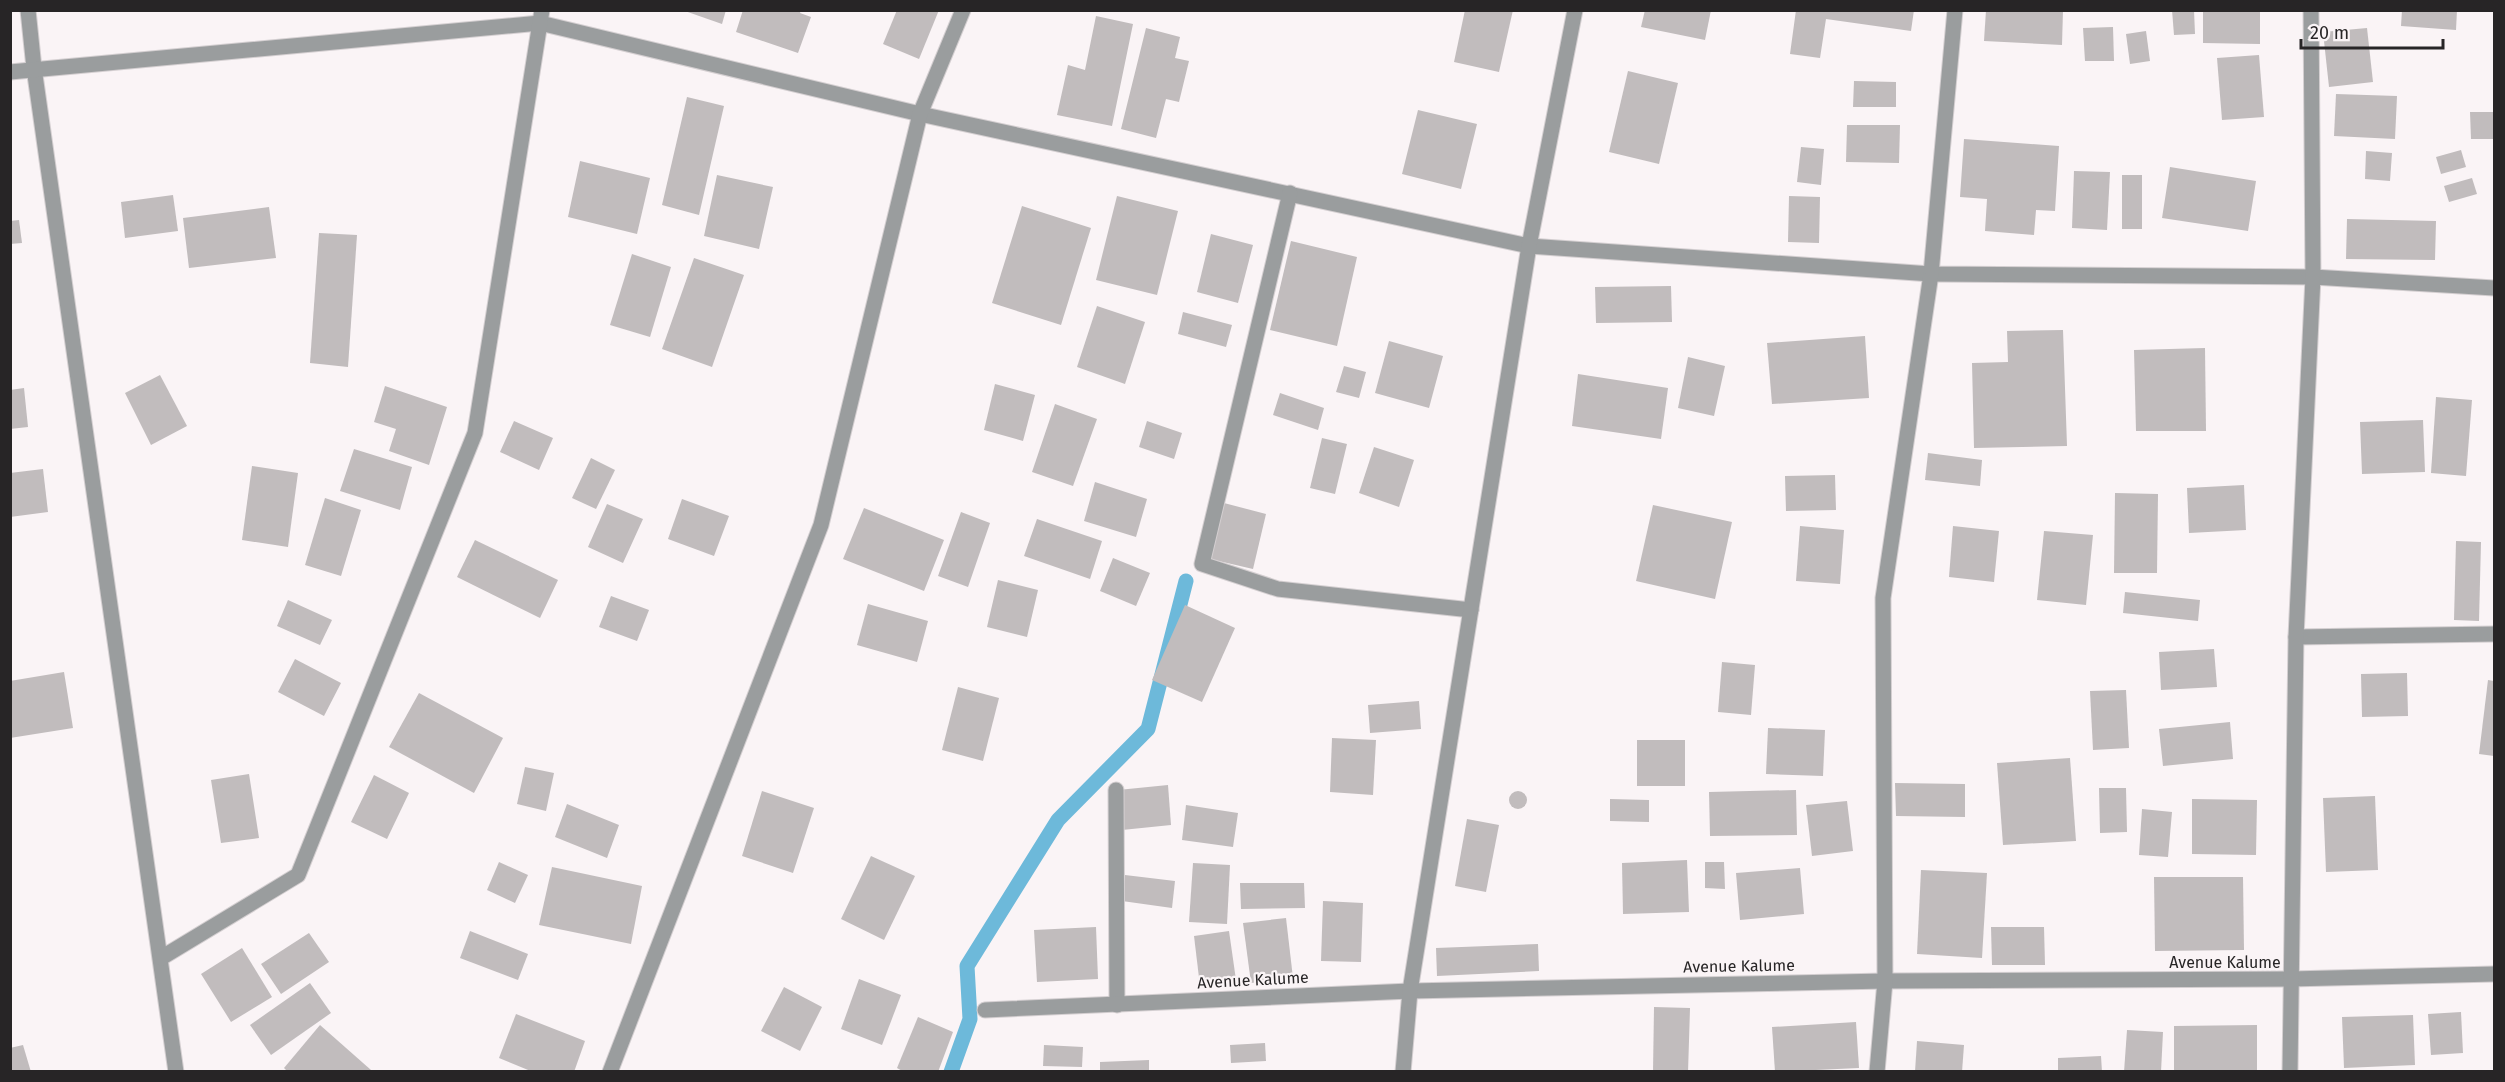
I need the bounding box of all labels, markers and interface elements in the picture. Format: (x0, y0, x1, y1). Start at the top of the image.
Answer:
scale bar (2301, 12, 2444, 50)
text: 20 m (2310, 22, 2349, 44)
street label: Avenue Kalume (2169, 953, 2281, 972)
street label: Avenue Kalume (1683, 956, 1795, 976)
street label: Avenue Kalume (1197, 968, 1309, 992)

